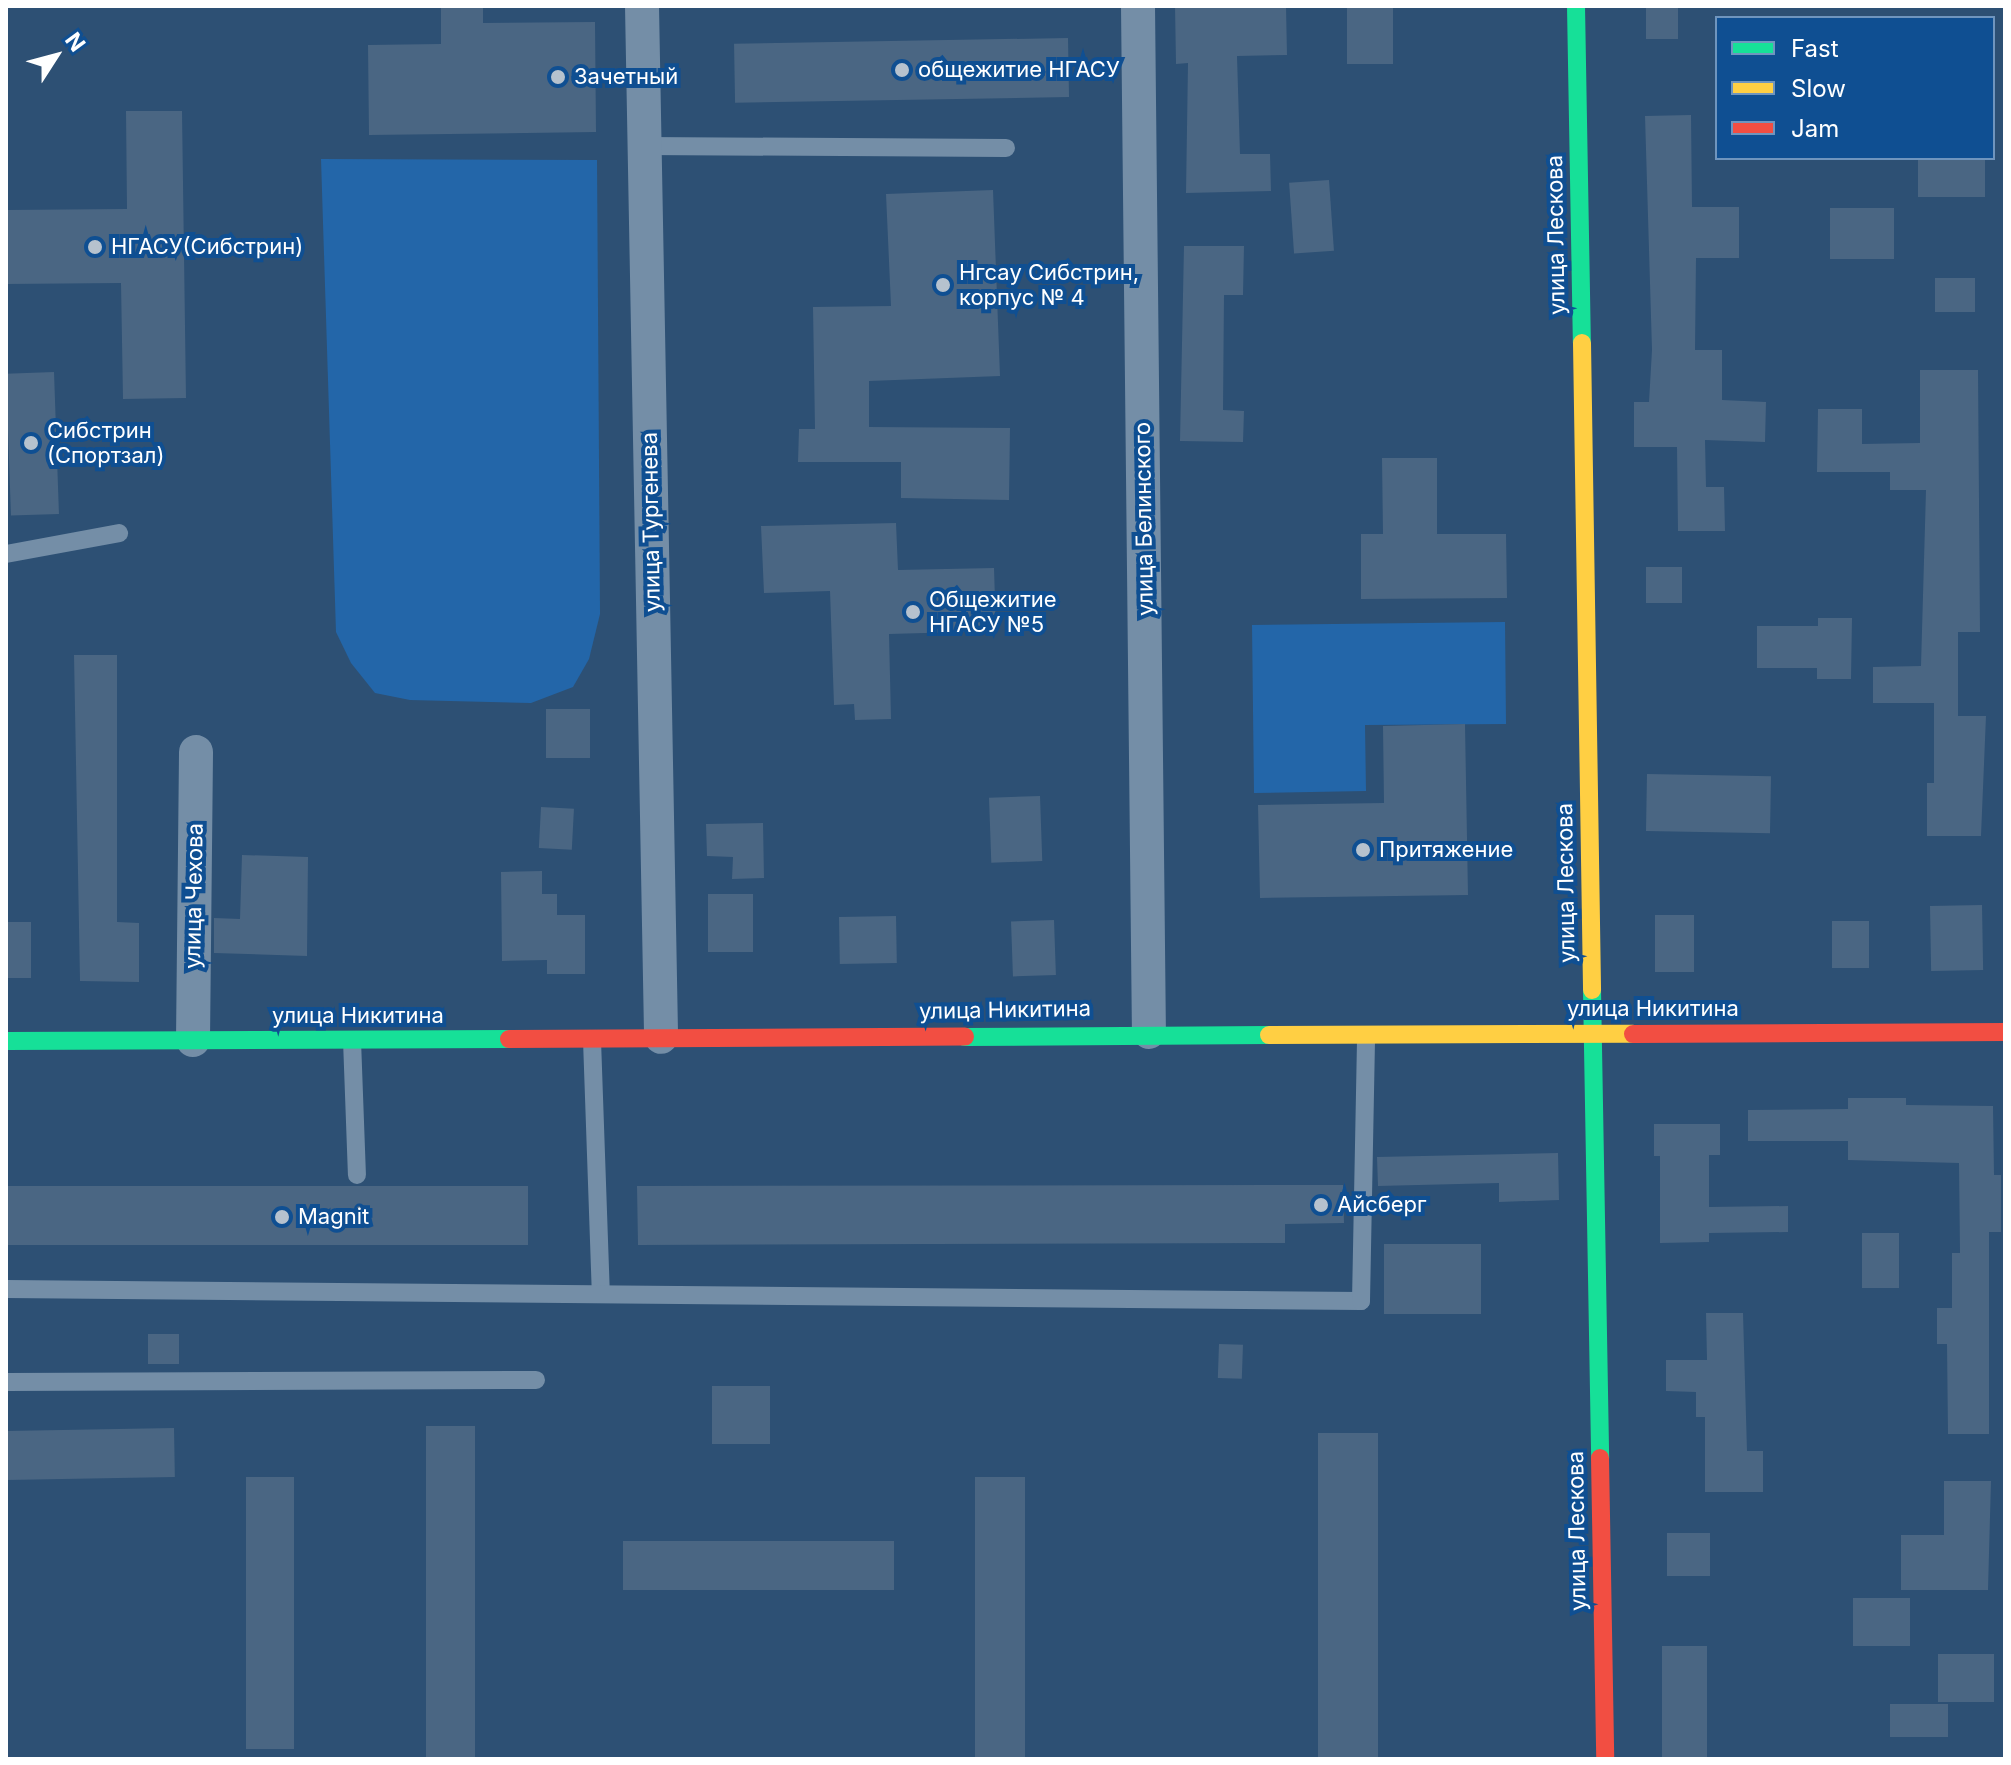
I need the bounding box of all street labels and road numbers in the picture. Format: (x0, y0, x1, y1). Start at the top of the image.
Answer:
street label: улица Лескова (1541, 155, 1571, 315)
street label: улица Белинского (1129, 422, 1159, 616)
street label: улица Тургенева (636, 432, 666, 612)
street label: улица Лескова (1551, 803, 1581, 963)
street label: улица Чехова (180, 823, 208, 969)
street label: улица Никитина (919, 995, 1091, 1025)
street label: улица Никитина (1567, 996, 1739, 1022)
street label: улица Никитина (272, 1003, 444, 1029)
street label: улица Лескова (1562, 1451, 1592, 1611)

